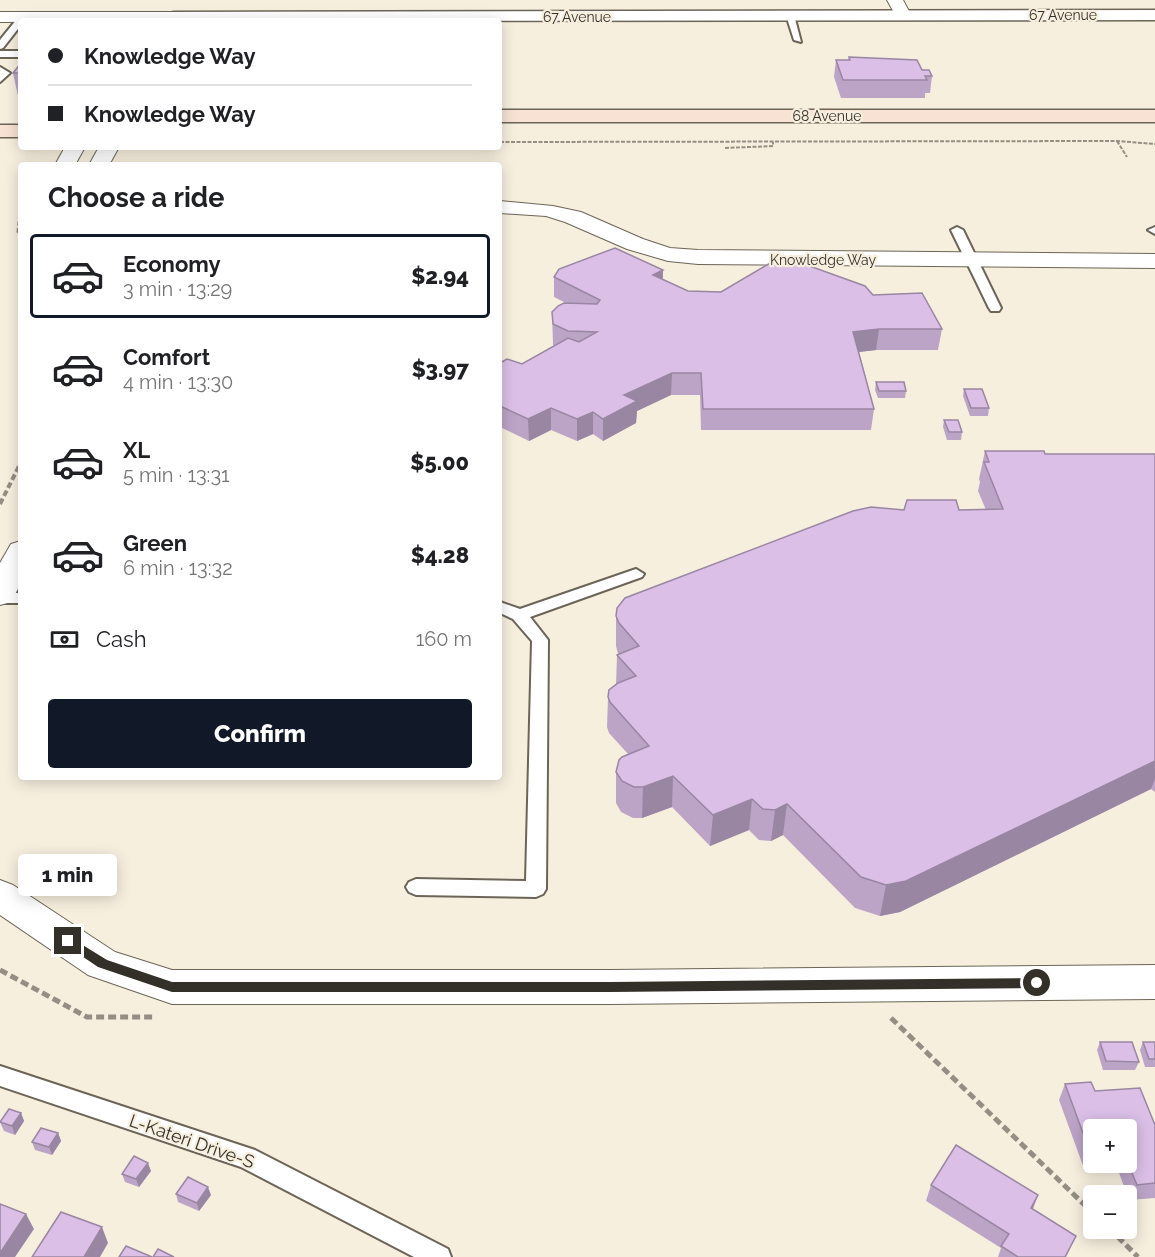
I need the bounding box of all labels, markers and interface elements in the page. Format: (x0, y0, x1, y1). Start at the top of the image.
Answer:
street label: 67 Avenue (1029, 7, 1097, 23)
street label: 67 Avenue (543, 9, 611, 25)
text: Knowledge Way (84, 43, 256, 69)
text: Knowledge Way (84, 101, 256, 127)
street label: 68 Avenue (792, 108, 862, 124)
text: Choose a ride (48, 182, 224, 213)
icon: car (51, 249, 105, 303)
text: Economy (123, 251, 221, 277)
street label: Knowledge Way (770, 252, 877, 268)
text: $2.94 (411, 263, 469, 289)
text: 3 min · 13:29 (123, 277, 232, 301)
icon: car (51, 342, 105, 396)
text: Comfort (123, 344, 210, 370)
text: $3.97 (412, 356, 469, 382)
text: 4 min · 13:30 (123, 370, 233, 394)
icon: car (51, 435, 105, 489)
text: XL (123, 437, 150, 463)
text: $5.00 (410, 449, 469, 475)
text: 5 min · 13:31 (123, 463, 230, 487)
icon: car (51, 528, 105, 582)
text: Green (123, 530, 187, 556)
text: $4.28 (411, 542, 469, 568)
text: 6 min · 13:32 (123, 556, 233, 580)
icon: cash (48, 623, 81, 656)
text: Cash (96, 626, 147, 652)
text: 160 m (416, 627, 472, 651)
button: Confirm (48, 699, 472, 768)
callout: 1 min (19, 854, 118, 896)
text: 1 min (42, 863, 93, 887)
route end (54, 927, 81, 954)
route start (1023, 969, 1050, 996)
street label: L-Kateri Drive-S (127, 1110, 257, 1172)
map controls (1083, 1119, 1137, 1239)
button: + (1083, 1119, 1137, 1173)
button: − (1083, 1185, 1137, 1239)

